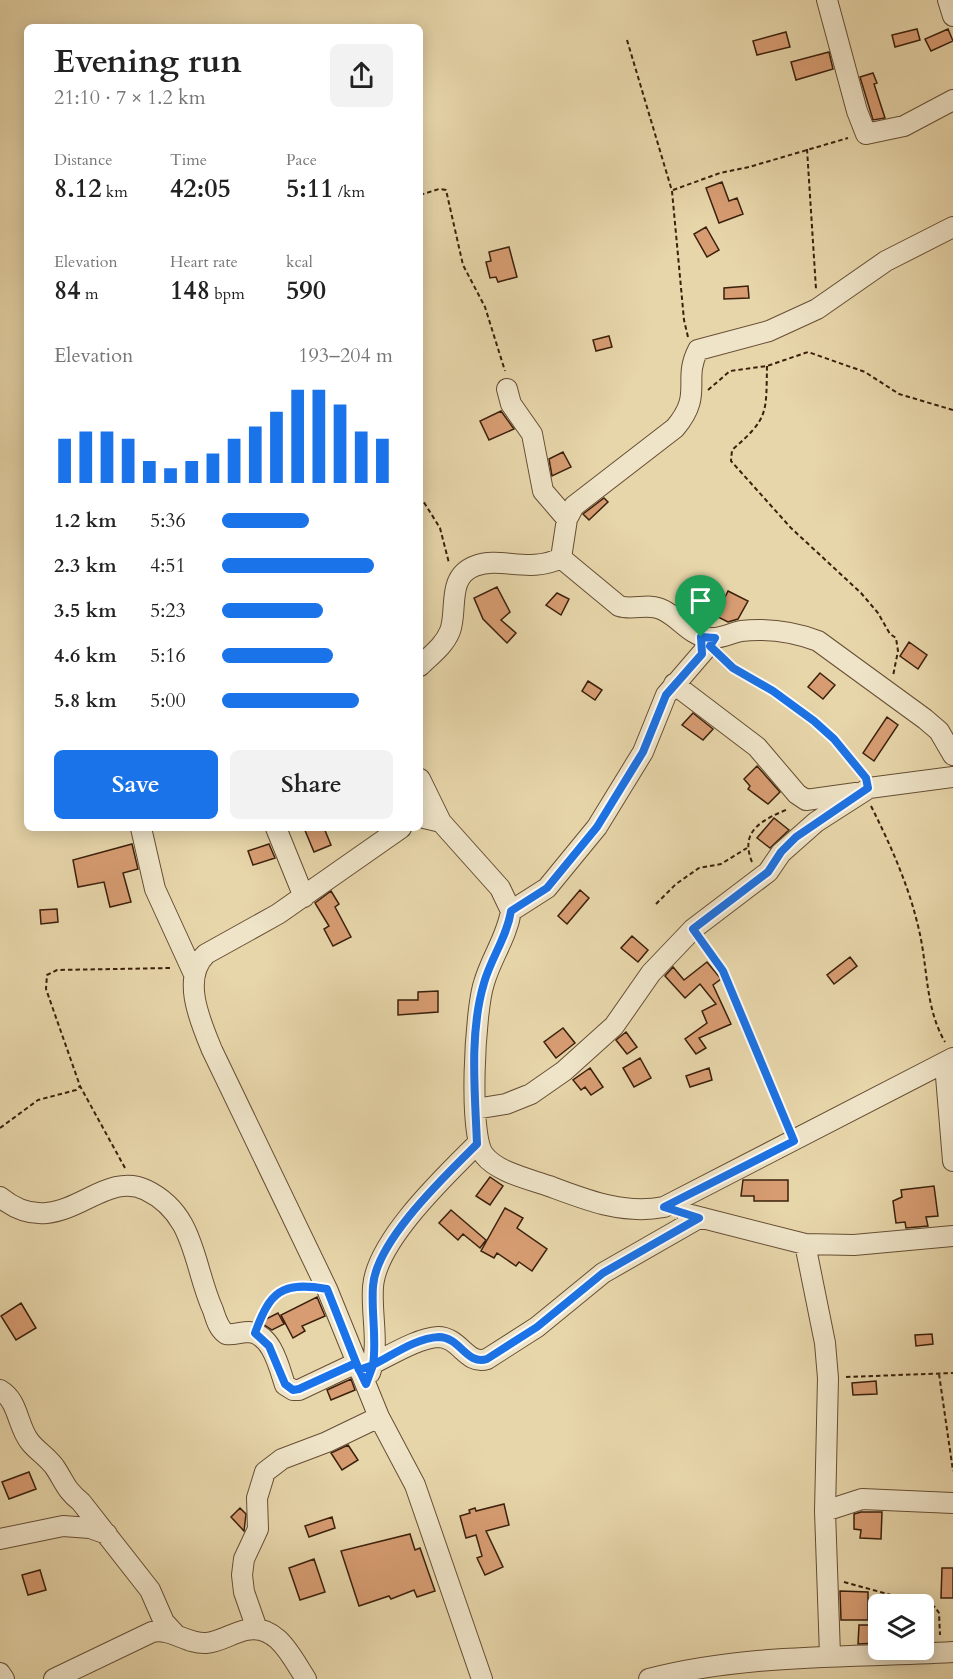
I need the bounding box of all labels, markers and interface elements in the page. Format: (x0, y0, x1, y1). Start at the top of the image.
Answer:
text: Evening run (54, 39, 242, 84)
button: share (330, 44, 393, 107)
text: 21:10 · 7 × 1.2 km (54, 84, 206, 111)
text: Distance (54, 149, 112, 171)
text: Time (170, 149, 207, 171)
text: Pace (286, 149, 317, 171)
text: 8.12 (54, 171, 102, 206)
text: 42:05 (170, 171, 231, 206)
text: 5:11 (286, 171, 334, 206)
text: km (102, 181, 128, 203)
text: /km (334, 181, 365, 203)
text: Elevation (54, 251, 118, 273)
text: Heart rate (170, 251, 238, 273)
text: kcal (286, 251, 313, 273)
text: 84 (54, 273, 81, 308)
text: 148 (170, 273, 210, 308)
text: 590 (286, 273, 326, 308)
text: m (81, 283, 98, 305)
text: bpm (210, 283, 245, 305)
text: Elevation (54, 342, 133, 369)
text: 193–204 m (298, 342, 393, 369)
text: 1.2 km (54, 507, 117, 534)
text: 5:36 (150, 507, 186, 534)
text: 2.3 km (54, 552, 117, 579)
text: 4:51 (150, 552, 186, 579)
pin (675, 575, 726, 637)
icon: arrive (684, 584, 717, 617)
text: 3.5 km (54, 597, 117, 624)
text: 5:23 (150, 597, 186, 624)
text: 4.6 km (54, 642, 117, 669)
text: 5:16 (150, 642, 186, 669)
text: 5.8 km (54, 687, 117, 714)
text: 5:00 (150, 687, 186, 714)
button: Save (54, 750, 218, 819)
button: Share (230, 750, 393, 819)
map controls (868, 1594, 934, 1660)
button: layers (868, 1594, 934, 1660)

